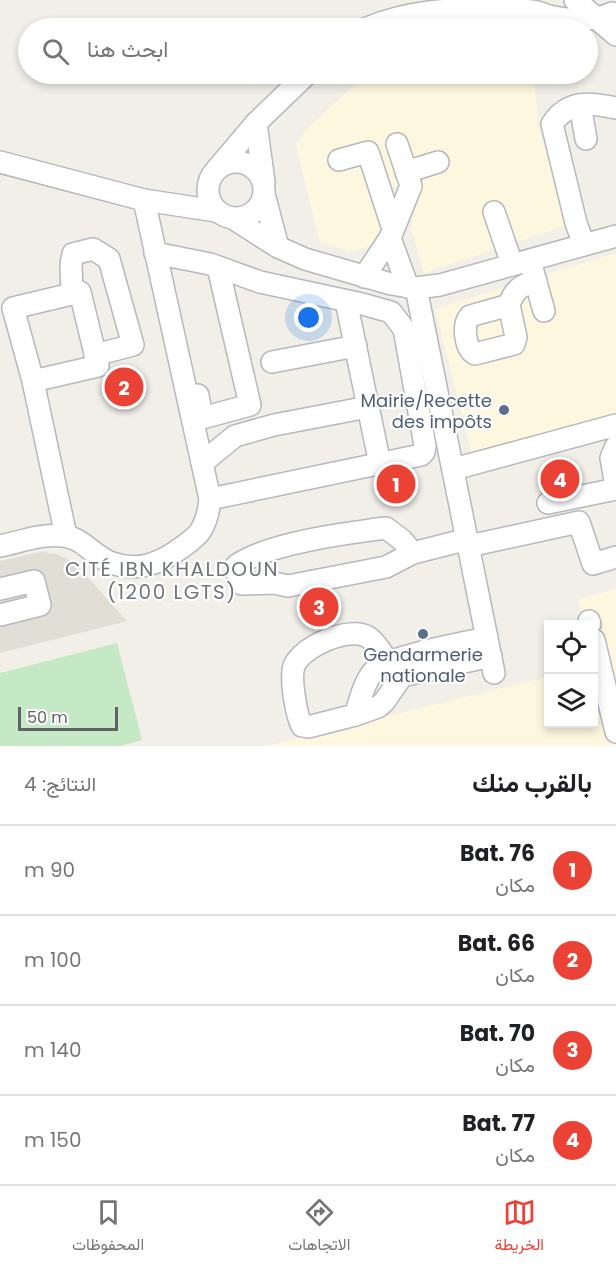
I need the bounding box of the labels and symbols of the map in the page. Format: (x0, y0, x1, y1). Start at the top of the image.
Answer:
your location (294, 303, 323, 332)
pin: 2 (104, 364, 144, 410)
place label: Mairie/Recette des impôts (361, 388, 492, 434)
marker: Mairie/Recette des impôts (497, 403, 511, 417)
pin: 4 (540, 456, 580, 502)
pin: 1 (376, 462, 416, 506)
district label: CITÉ IBN KHALDOUN (1200 LGTS) (65, 555, 279, 606)
pin: 3 (300, 584, 338, 630)
marker: Gendarmerie nationale (416, 627, 430, 641)
place label: Gendarmerie nationale (363, 642, 483, 688)
scale bar (18, 704, 118, 732)

